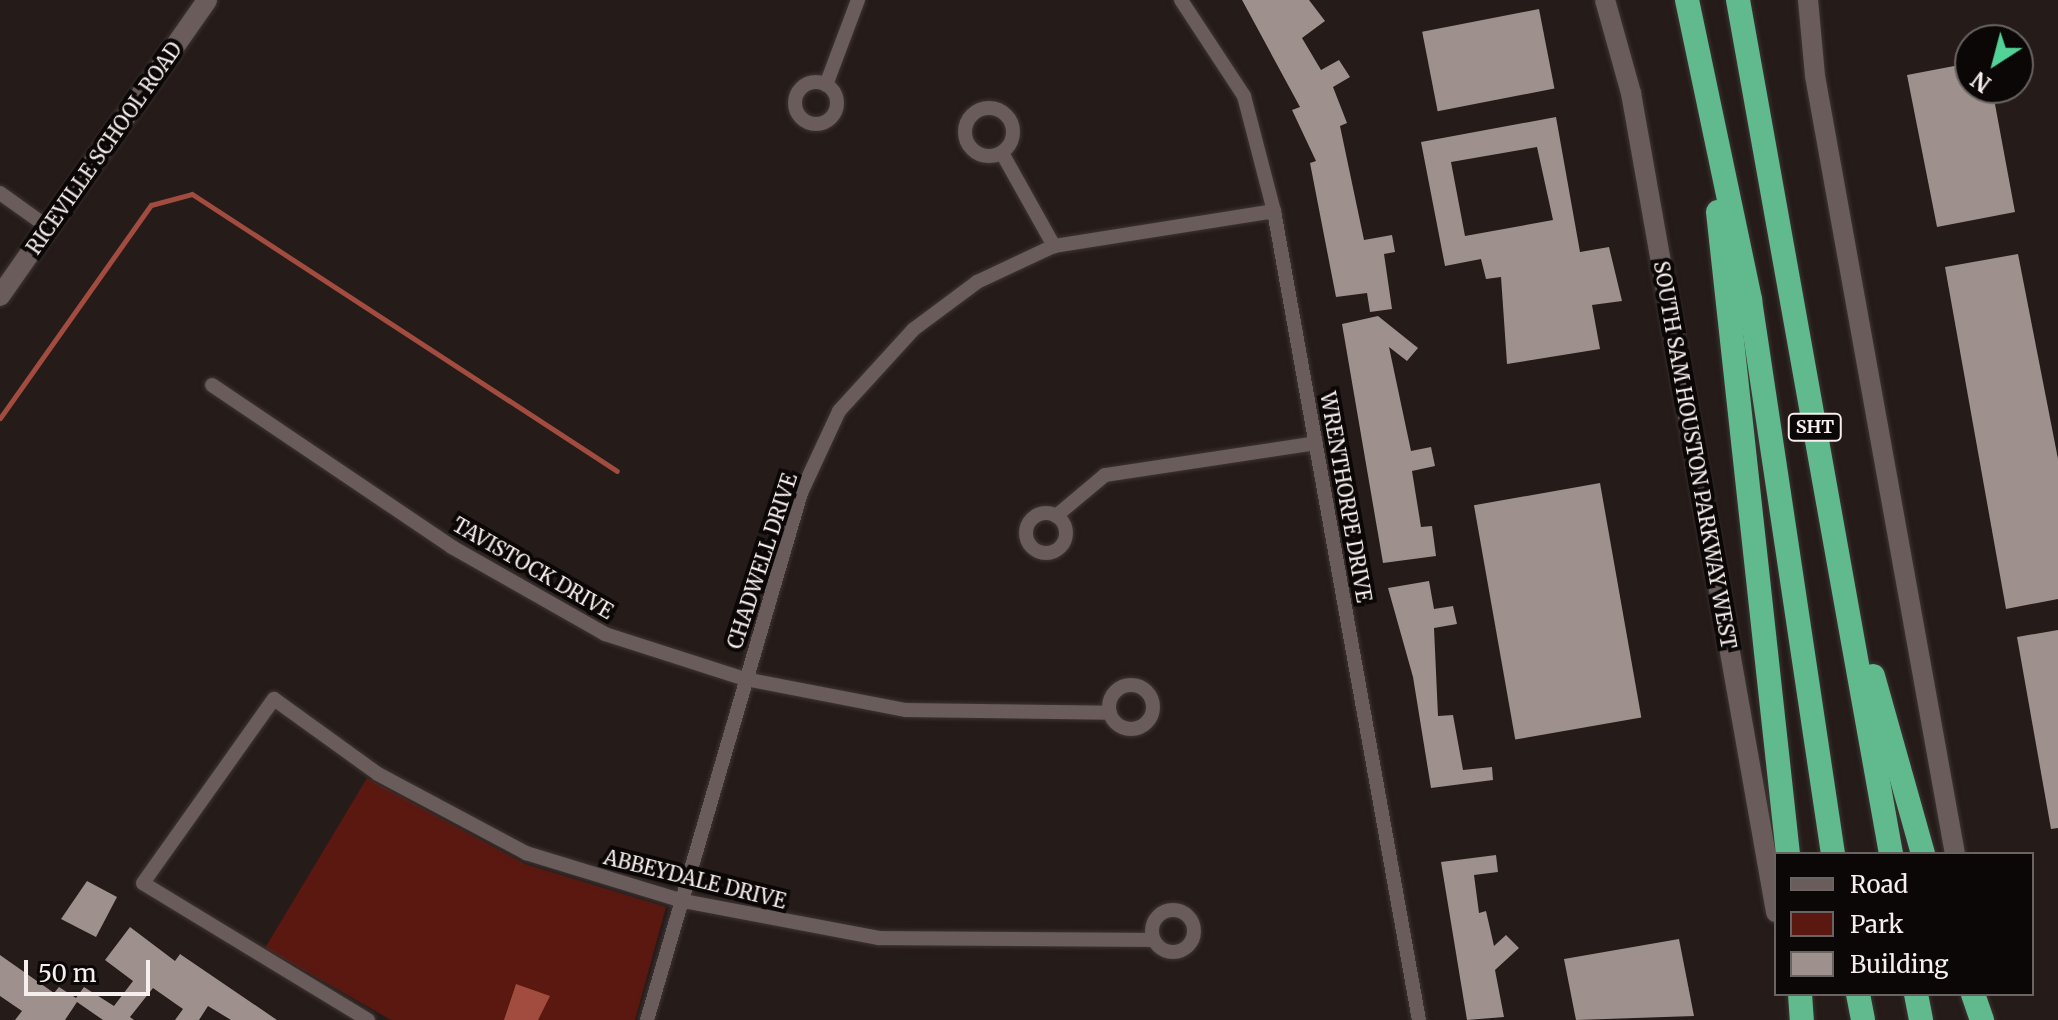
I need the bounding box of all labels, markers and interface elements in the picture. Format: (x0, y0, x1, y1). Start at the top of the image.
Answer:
north arrow (1954, 24, 2034, 104)
street label: RICEVILLE SCHOOL ROAD (21, 37, 187, 259)
text: N (1966, 65, 1996, 98)
street label: SOUTH SAM HOUSTON PARKWAY WEST (1649, 259, 1741, 651)
street label: WRENTHORPE DRIVE (1316, 390, 1376, 604)
road number: SHT (1787, 413, 1843, 441)
street label: CHADWELL DRIVE (722, 470, 802, 652)
street label: TAVISTOCK DRIVE (449, 512, 617, 624)
street label: ABBEYDALE DRIVE (601, 845, 789, 913)
legend (1774, 852, 2034, 996)
text: Road (1850, 869, 1908, 900)
text: Park (1850, 909, 1903, 940)
scale bar (28, 944, 154, 994)
text: Building (1850, 949, 1949, 980)
text: 50 m (38, 958, 97, 989)

